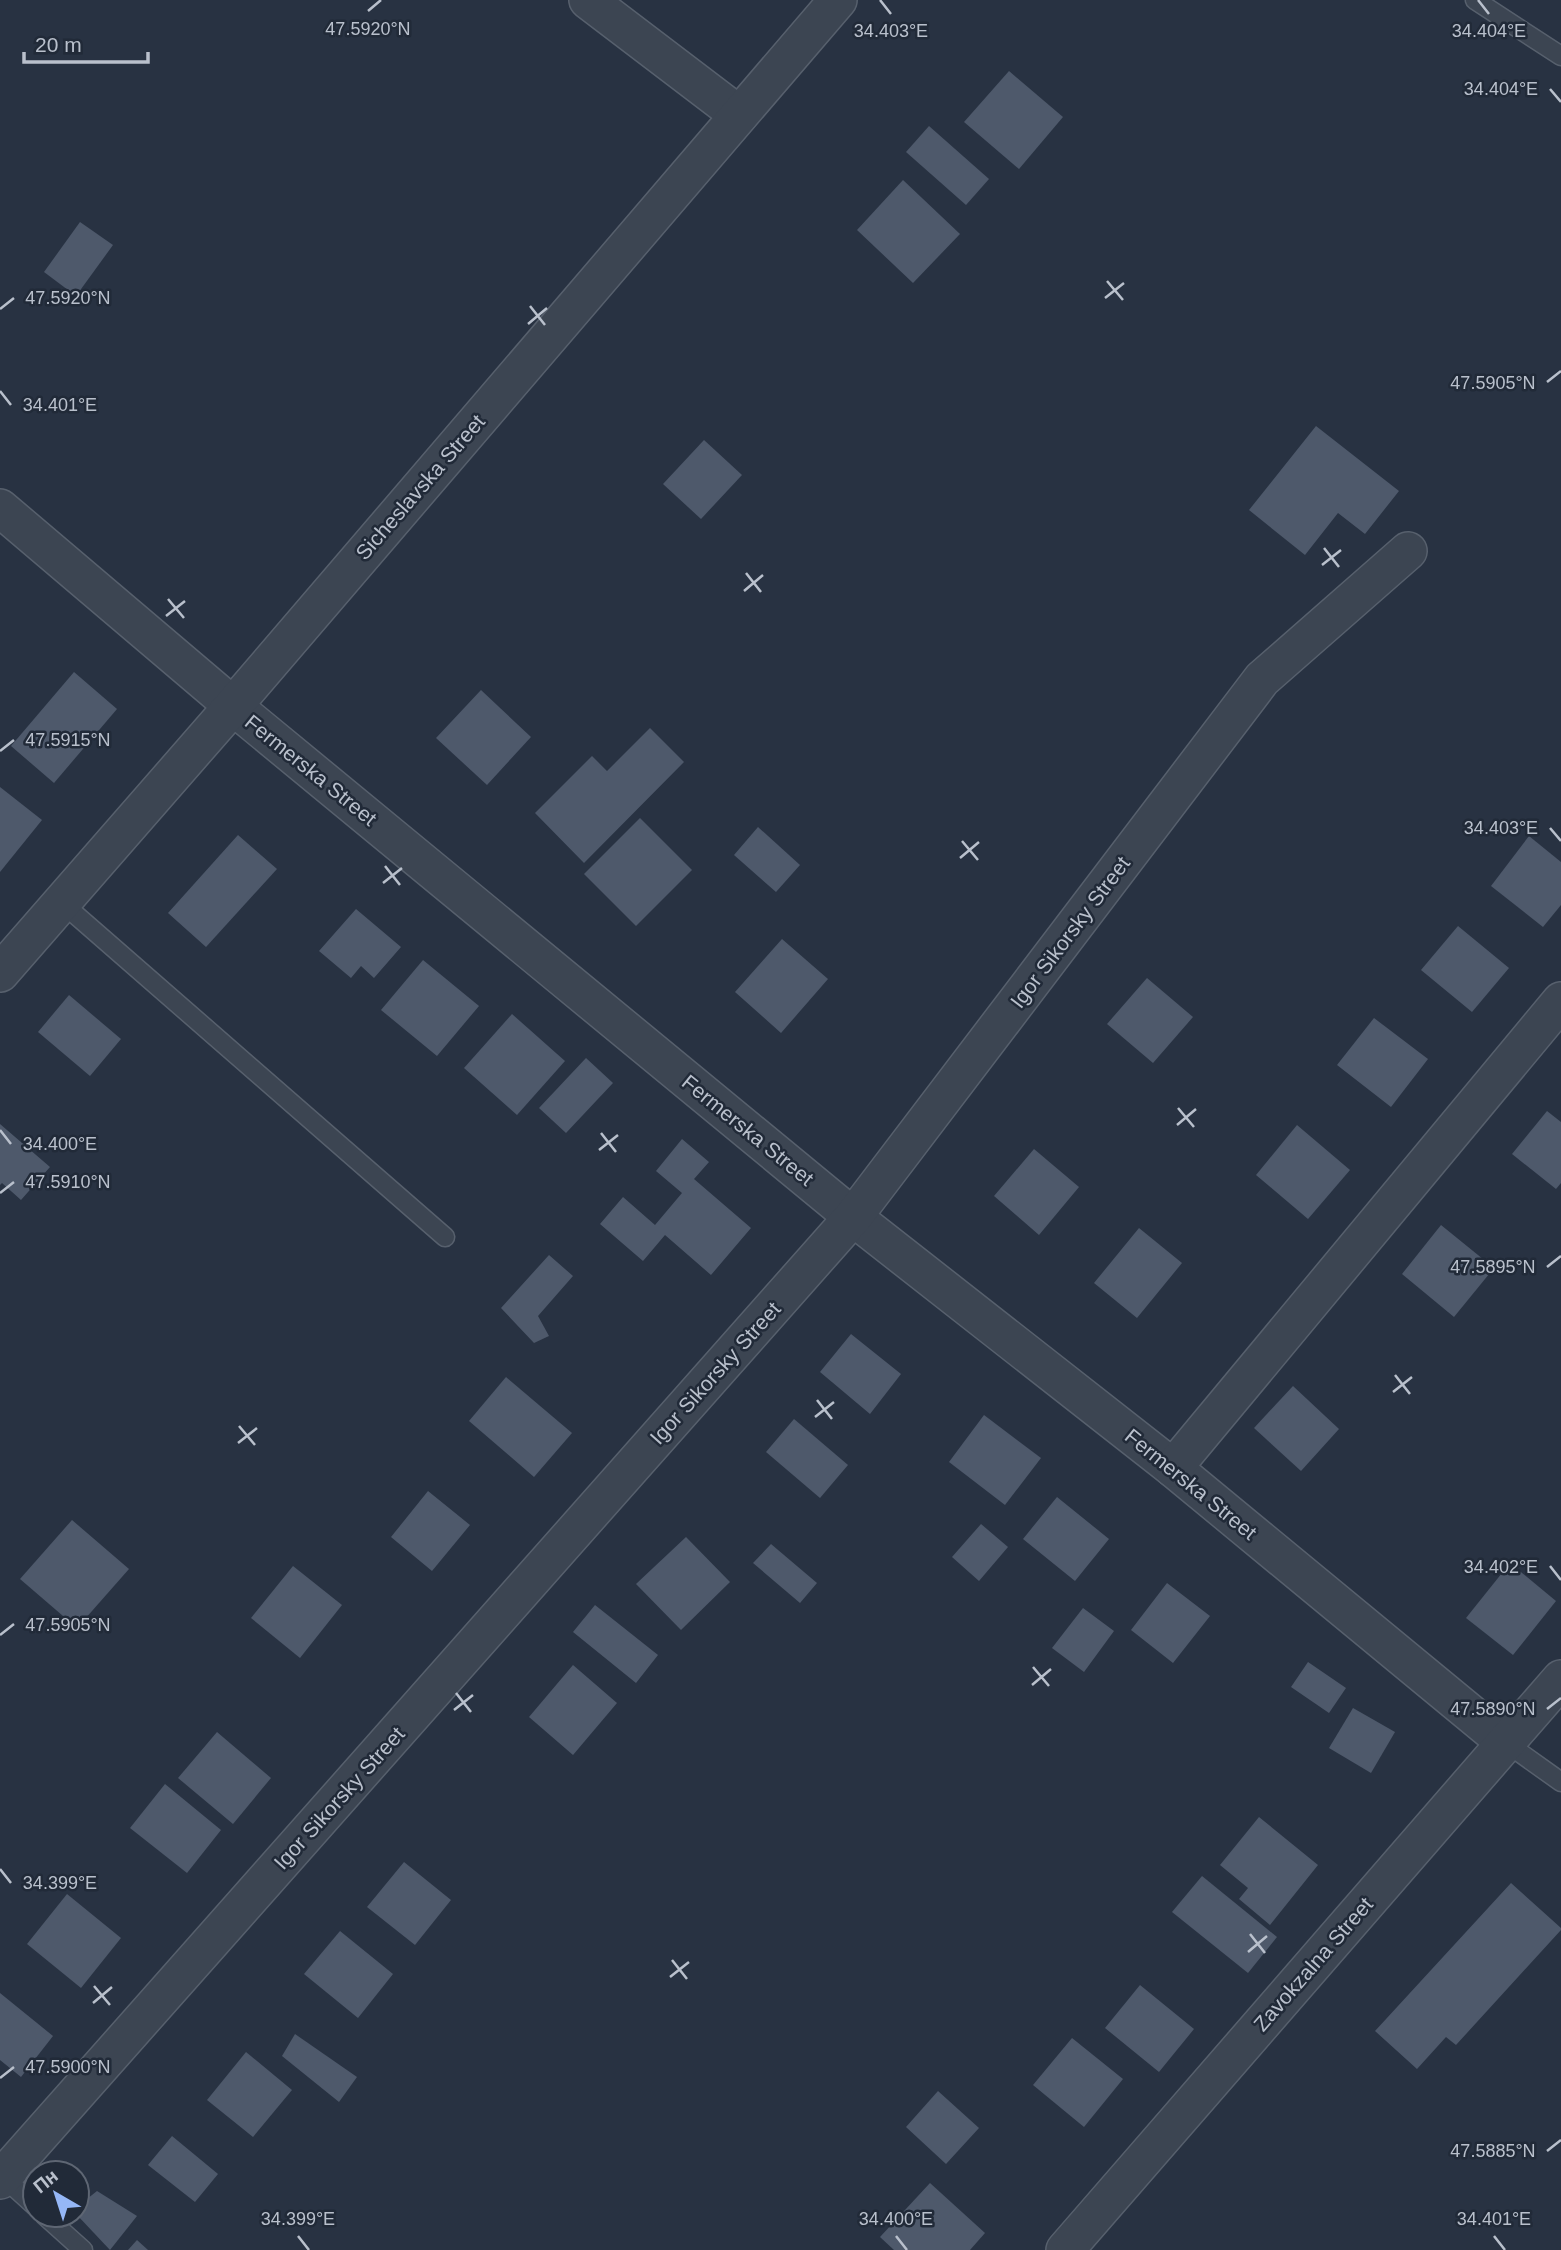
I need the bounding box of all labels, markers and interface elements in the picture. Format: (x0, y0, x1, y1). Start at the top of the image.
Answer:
text: 47.5920°N (325, 19, 411, 39)
scale bar (24, 21, 149, 65)
text: 34.403°E (854, 21, 928, 41)
text: 34.404°E (1452, 21, 1526, 41)
text: 20 m (35, 33, 82, 56)
text: 34.404°E (1464, 79, 1538, 99)
text: 47.5920°N (25, 288, 111, 308)
text: 47.5905°N (1450, 373, 1536, 393)
text: 34.401°E (23, 395, 97, 415)
street label: Sicheslavska Street (351, 410, 489, 564)
street label: Fermerska Street (241, 710, 381, 830)
text: 47.5915°N (25, 730, 111, 750)
text: 34.403°E (1464, 818, 1538, 838)
street label: Igor Sikorsky Street (1006, 852, 1134, 1012)
street label: Fermerska Street (678, 1070, 818, 1190)
text: 34.400°E (23, 1134, 97, 1154)
text: 47.5910°N (25, 1172, 111, 1192)
text: 47.5895°N (1450, 1257, 1536, 1277)
street label: Igor Sikorsky Street (645, 1297, 785, 1449)
street label: Fermerska Street (1121, 1424, 1261, 1544)
text: 34.402°E (1464, 1557, 1538, 1577)
text: 47.5905°N (25, 1615, 111, 1635)
text: 47.5890°N (1450, 1699, 1536, 1719)
street label: Igor Sikorsky Street (269, 1722, 409, 1874)
text: 34.399°E (23, 1873, 97, 1893)
street label: Zavokzalna Street (1249, 1892, 1377, 2035)
text: 47.5900°N (25, 2057, 111, 2077)
text: 47.5885°N (1450, 2141, 1536, 2161)
north arrow (21, 2159, 91, 2229)
text: Пн (29, 2165, 62, 2197)
text: 34.399°E (261, 2209, 335, 2229)
text: 34.400°E (859, 2209, 933, 2229)
text: 34.401°E (1457, 2209, 1531, 2229)

